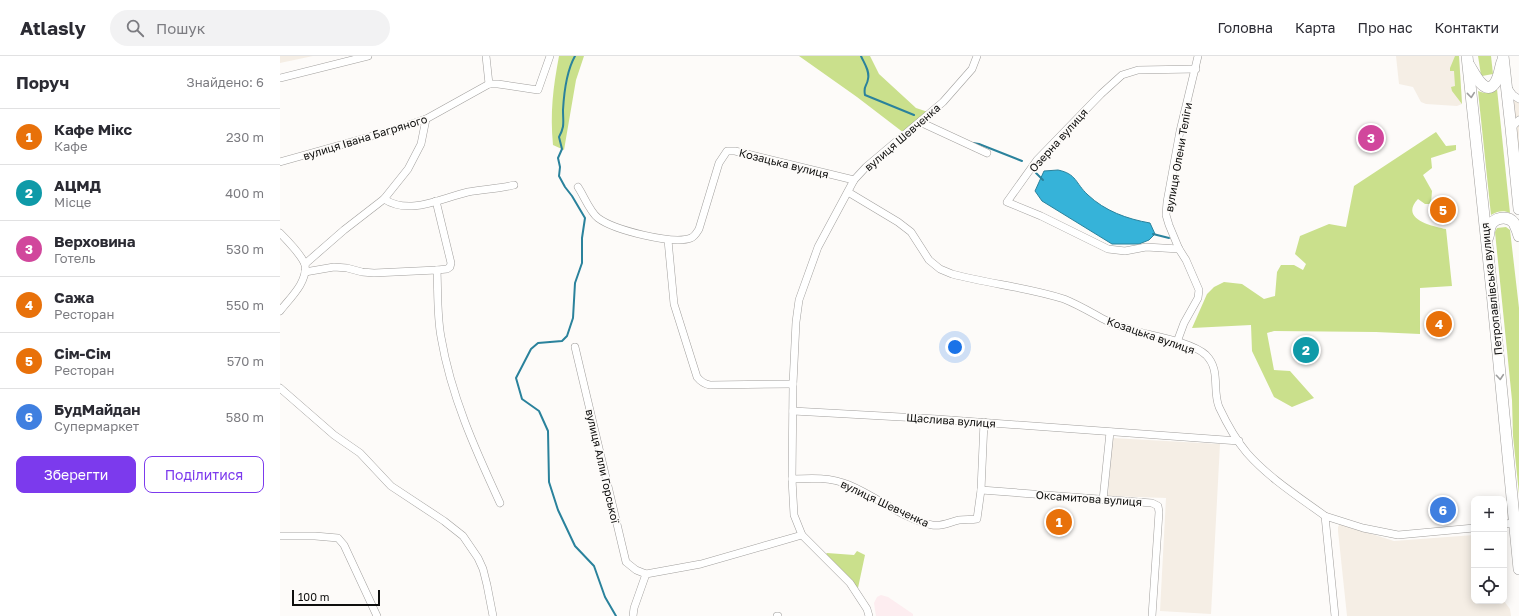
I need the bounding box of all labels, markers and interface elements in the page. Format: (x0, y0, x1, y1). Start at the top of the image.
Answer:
search box (110, 10, 390, 46)
text: Atlasly (20, 16, 86, 39)
icon: search (124, 17, 146, 39)
text: Пошук (156, 19, 205, 37)
text: Головна (1217, 19, 1273, 36)
text: Карта (1295, 19, 1336, 36)
text: Про нас (1358, 19, 1413, 36)
text: Контакти (1435, 19, 1499, 36)
text: Поруч (16, 72, 69, 93)
text: Знайдено: 6 (186, 74, 264, 90)
one-way arrow (1466, 92, 1475, 98)
street label: вулиця Шевченка (862, 101, 942, 173)
street label: вулиця Олени Теліги (1162, 101, 1194, 213)
street label: Озерна вулиця (1026, 106, 1090, 174)
street label: вулиця Івана Багряного (301, 112, 429, 162)
text: Кафе Мікс (54, 120, 132, 138)
pin: 3 (1358, 123, 1384, 153)
text: 1 (26, 129, 32, 145)
text: 230 m (226, 129, 264, 145)
text: Кафе (54, 138, 87, 154)
street label: Козацька вулиця (738, 146, 830, 180)
text: АЦМД (54, 176, 101, 194)
text: 2 (25, 185, 33, 201)
text: 400 m (225, 185, 264, 201)
text: Місце (54, 194, 91, 210)
pin: 5 (1430, 195, 1456, 225)
street label: Петропавлівська вулиця (1478, 222, 1504, 356)
text: Верховина (54, 232, 135, 250)
text: 3 (25, 241, 33, 257)
text: 530 m (226, 241, 264, 257)
text: Готель (54, 250, 96, 266)
text: Сажа (54, 288, 94, 306)
text: 4 (25, 297, 33, 313)
text: 550 m (226, 297, 264, 313)
text: Ресторан (54, 306, 114, 322)
pin: 4 (1426, 309, 1452, 339)
street label: Козацька вулиця (1105, 314, 1197, 356)
pin: 2 (1293, 335, 1319, 365)
your location (945, 337, 965, 357)
text: Сім-Сім (54, 344, 111, 362)
text: 5 (25, 353, 33, 369)
text: 570 m (227, 353, 264, 369)
text: Ресторан (54, 362, 114, 378)
one-way arrow (1495, 374, 1504, 380)
text: БудМайдан (54, 400, 140, 418)
street label: вулиця Алли Горської (584, 408, 623, 525)
text: 6 (25, 409, 33, 425)
text: 580 m (226, 409, 264, 425)
street label: Щаслива вулиця (906, 410, 996, 430)
text: Супермаркет (54, 418, 139, 434)
button: Зберегти (16, 456, 136, 493)
button: Поділитися (144, 456, 264, 493)
street label: вулиця Шевченка (839, 477, 931, 529)
street label: Оксамитова вулиця (1035, 488, 1143, 508)
pin: 6 (1430, 495, 1456, 525)
map controls (1471, 496, 1507, 604)
button: + (1471, 496, 1507, 532)
pin: 1 (1046, 507, 1072, 537)
button: − (1471, 532, 1507, 568)
button: locate (1471, 568, 1507, 604)
scale bar (292, 588, 380, 607)
text: 100 m (298, 590, 329, 603)

